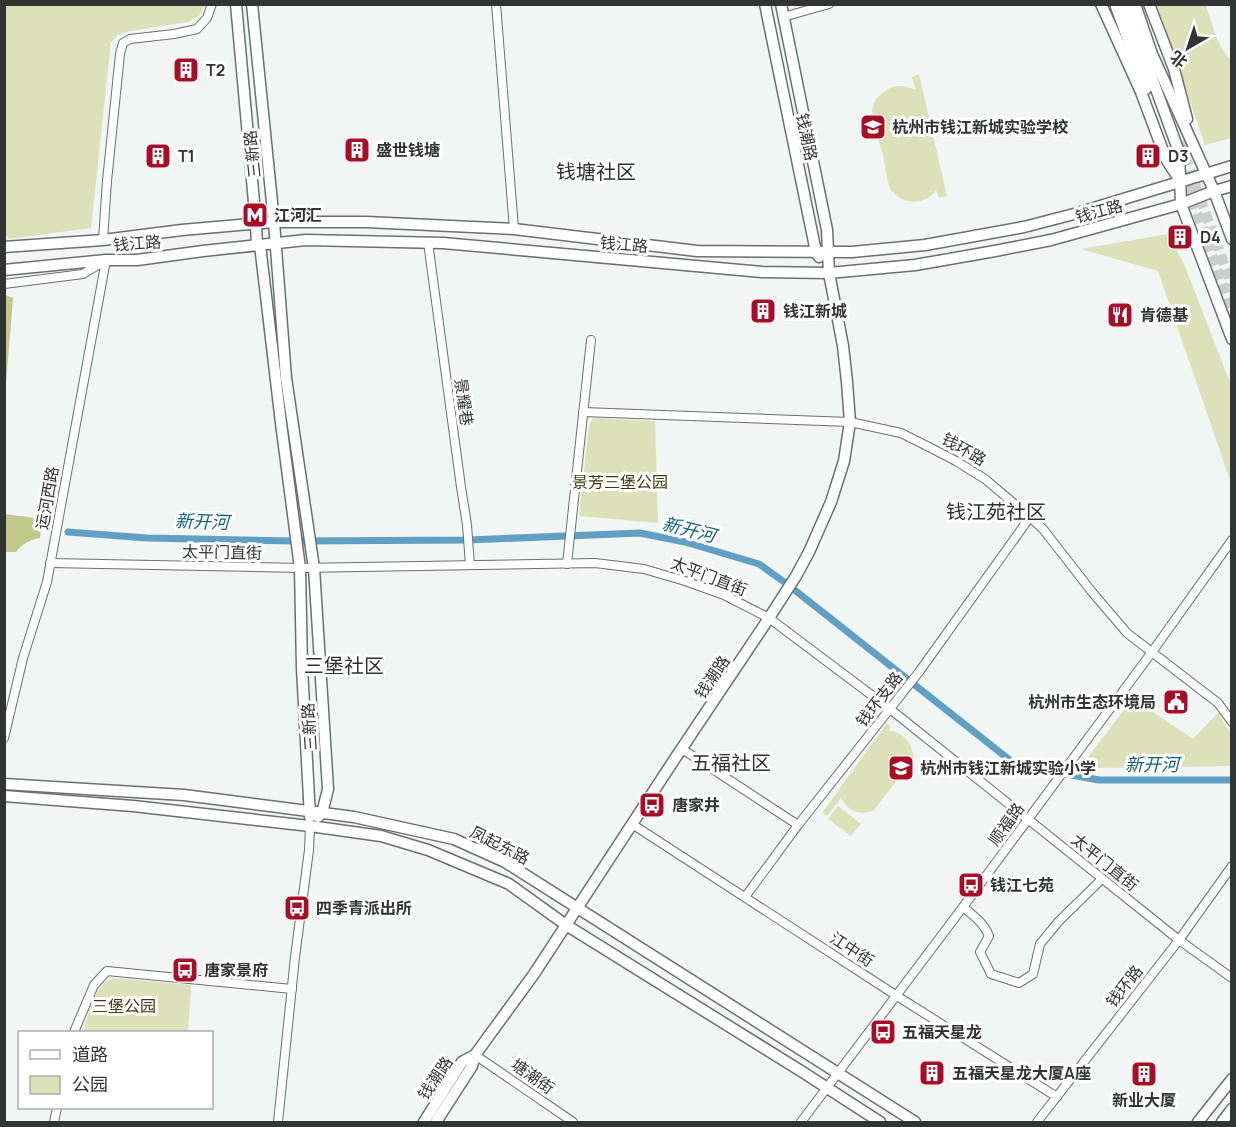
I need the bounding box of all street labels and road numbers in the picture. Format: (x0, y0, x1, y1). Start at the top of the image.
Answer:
street label: 钱潮路 (791, 111, 823, 163)
street label: 三新路 (239, 129, 265, 179)
street label: 钱江路 (1073, 194, 1125, 228)
street label: 钱江路 (112, 230, 162, 256)
street label: 钱江路 (599, 231, 649, 257)
street label: 景耀巷 (450, 377, 478, 427)
street label: 钱环路 (938, 427, 990, 471)
street label: 运河西路 (31, 465, 63, 531)
street label: 太平门直街 (182, 540, 262, 564)
street label: 太平门直街 (668, 551, 750, 601)
street label: 钱潮路 (689, 651, 735, 703)
street label: 钱环支路 (851, 667, 907, 731)
street label: 三新路 (296, 702, 322, 752)
street label: 顺福路 (983, 798, 1029, 850)
street label: 凤起东路 (466, 821, 534, 869)
street label: 太平门直街 (1067, 828, 1143, 896)
street label: 江中街 (826, 927, 878, 971)
street label: 钱环路 (1101, 960, 1147, 1012)
street label: 钱潮路 (412, 1052, 458, 1104)
street label: 塘潮街 (507, 1053, 559, 1099)

